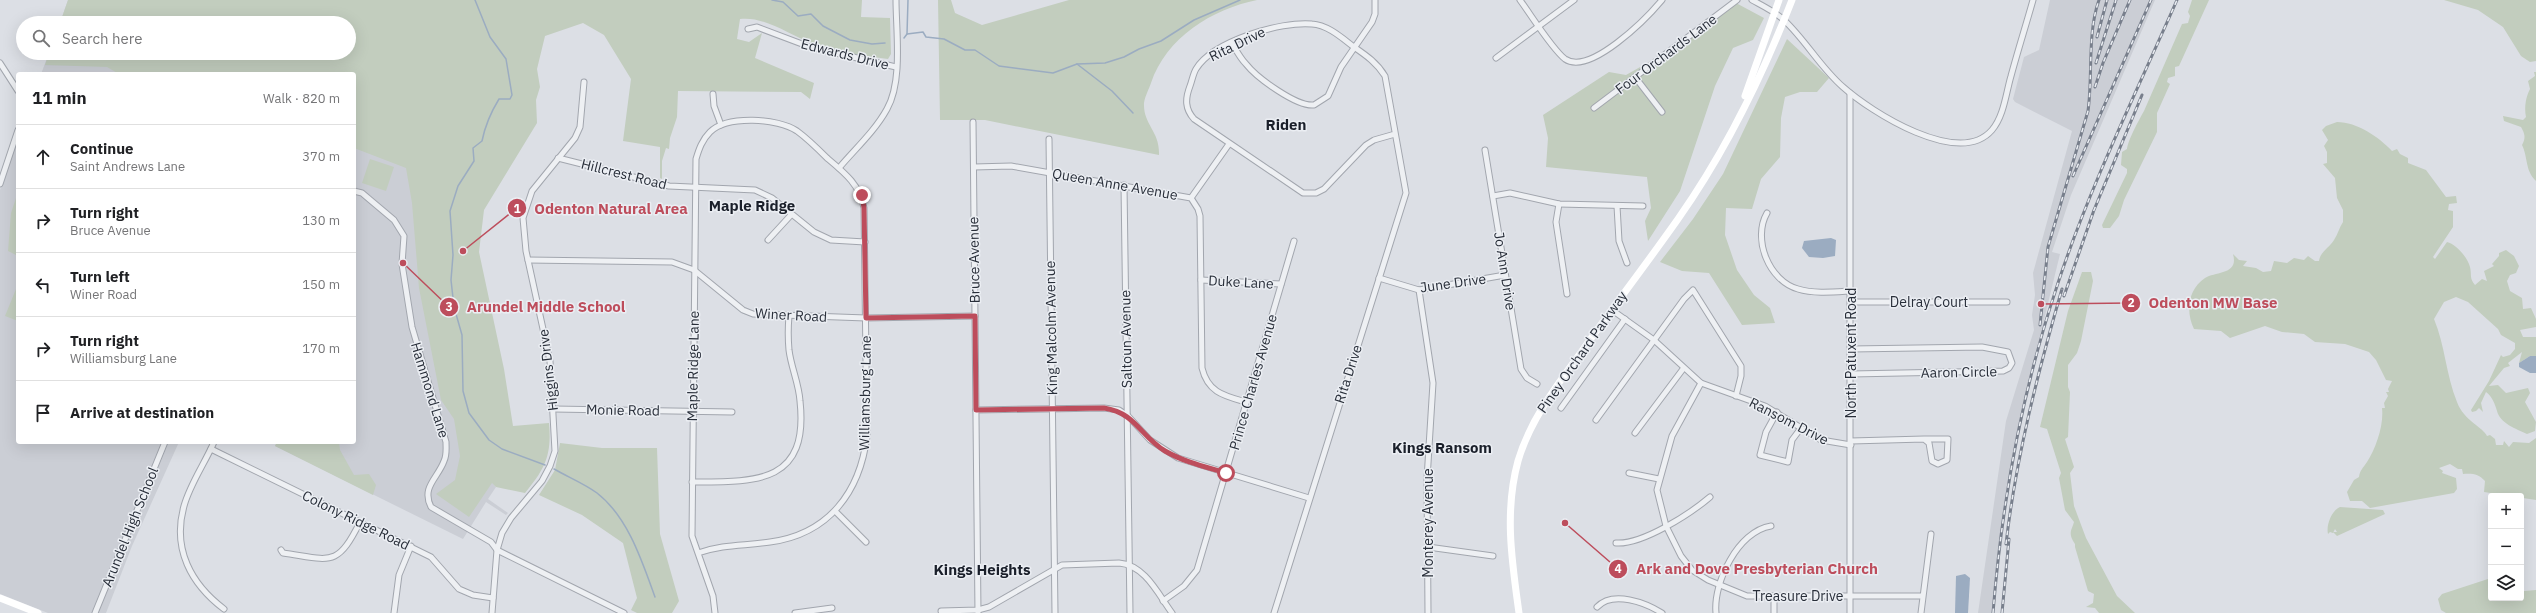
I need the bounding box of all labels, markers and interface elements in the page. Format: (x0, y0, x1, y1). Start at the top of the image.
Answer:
street label: Four Orchards Lane (1612, 10, 1721, 98)
search box (16, 16, 356, 60)
street label: Rita Drive (1206, 22, 1268, 65)
icon: search (30, 27, 52, 49)
text: Search here (62, 29, 142, 48)
street label: Edwards Drive (799, 34, 891, 74)
text: 11 min (32, 87, 87, 109)
text: Walk · 820 m (263, 90, 340, 107)
district label: Riden (1266, 115, 1306, 134)
text: Continue (70, 139, 134, 158)
icon: ahead (32, 146, 54, 168)
text: 370 m (302, 148, 340, 165)
street label: Hillcrest Road (579, 155, 669, 193)
text: Saint Andrews Lane (70, 158, 185, 175)
street label: Queen Anne Avenue (1051, 164, 1179, 204)
route end (853, 186, 871, 204)
callout: Odenton Natural Area (507, 195, 696, 222)
district label: Maple Ridge (709, 196, 795, 215)
text: Odenton Natural Area (534, 199, 688, 218)
text: 1 (513, 201, 521, 216)
text: Turn right (70, 203, 139, 222)
icon: right (32, 210, 54, 232)
text: 130 m (302, 212, 340, 229)
street label: Bruce Avenue (964, 216, 984, 304)
text: Bruce Avenue (70, 222, 151, 239)
street label: Jo Ann Drive (1490, 231, 1520, 312)
street label: King Malcolm Avenue (1041, 260, 1061, 395)
text: Turn left (70, 267, 130, 286)
street label: June Drive (1419, 269, 1488, 297)
street label: Duke Lane (1208, 271, 1275, 293)
icon: left (32, 274, 54, 296)
text: 150 m (302, 276, 340, 293)
text: Winer Road (70, 286, 137, 303)
street label: Piney Orchard Parkway (1533, 287, 1631, 417)
street label: North Patuxent Road (1842, 288, 1860, 418)
street label: Saltoun Avenue (1116, 290, 1136, 388)
callout: Odenton MW Base (2121, 290, 2286, 317)
street label: Delray Court (1890, 293, 1968, 311)
text: Odenton MW Base (2149, 293, 2277, 312)
callout: Arundel Middle School (439, 294, 633, 321)
text: 2 (2127, 295, 2135, 310)
text: Arundel Middle School (467, 297, 626, 316)
text: 3 (445, 299, 453, 314)
street label: Winer Road (754, 304, 828, 326)
street label: Maple Ridge Lane (683, 310, 703, 422)
street label: Prince Charles Avenue (1225, 312, 1281, 452)
street label: Higgins Drive (534, 328, 562, 412)
text: Turn right (70, 331, 139, 350)
street label: Williamsburg Lane (855, 335, 875, 451)
icon: right (32, 338, 54, 360)
text: 170 m (302, 340, 340, 357)
street label: Hammond Lane (407, 340, 453, 440)
street label: Rita Drive (1330, 342, 1366, 406)
text: Williamsburg Lane (70, 350, 177, 367)
street label: Aaron Circle (1921, 362, 1998, 382)
street label: Ransom Drive (1746, 393, 1832, 449)
street label: Monie Road (586, 400, 660, 420)
icon: arrive (32, 402, 54, 424)
text: Arrive at destination (70, 403, 214, 422)
district label: Kings Ransom (1392, 438, 1492, 457)
street label: Arundel High School (98, 464, 162, 590)
route start (1217, 464, 1235, 482)
street label: Monterey Avenue (1419, 468, 1437, 578)
street label: Colony Ridge Road (299, 486, 413, 554)
map controls (2488, 493, 2524, 601)
button: + (2488, 493, 2524, 529)
button: − (2488, 529, 2524, 565)
callout: Ark and Dove Presbyterian Church (1608, 555, 1886, 582)
text: Ark and Dove Presbyterian Church (1636, 559, 1878, 578)
district label: Kings Heights (933, 560, 1031, 579)
text: 4 (1614, 561, 1622, 576)
button: layers (2488, 565, 2524, 601)
street label: Treasure Drive (1753, 587, 1844, 605)

